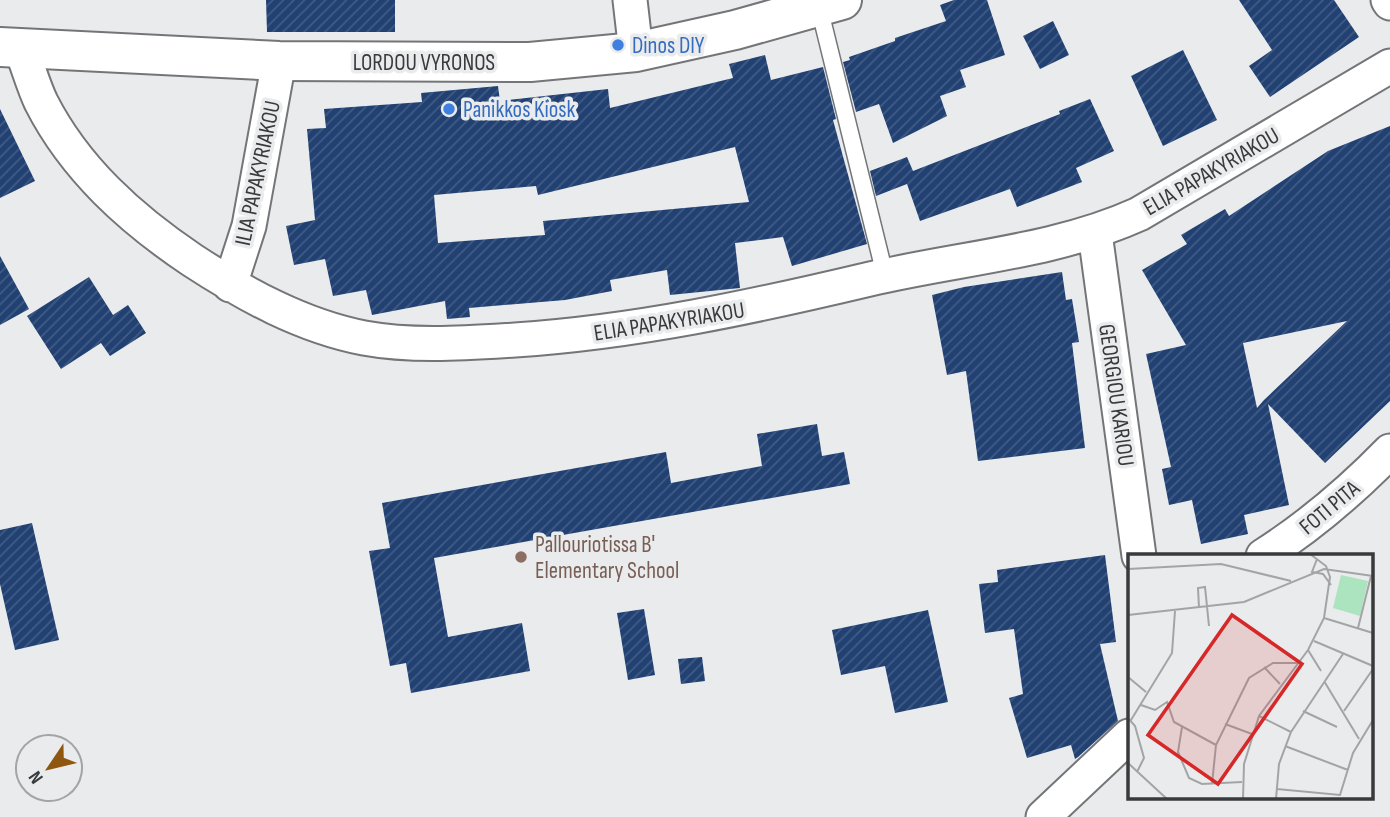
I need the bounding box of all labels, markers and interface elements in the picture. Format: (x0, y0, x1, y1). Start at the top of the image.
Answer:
place label: Dinos DIY (632, 32, 705, 60)
marker: Dinos DIY (610, 37, 626, 53)
street label: LORDOU VYRONOS (353, 49, 495, 77)
place label: Panikkos Kiosk (463, 96, 576, 124)
street label: ILIA PAPAKYRIAKOU (229, 98, 287, 248)
marker: Panikkos Kiosk (441, 101, 457, 117)
street label: ELIA PAPAKYRIAKOU (1139, 122, 1284, 222)
street label: ELIA PAPAKYRIAKOU (592, 296, 746, 348)
street label: GEORGIOU KARIOU (1092, 322, 1140, 468)
street label: FOTI PITA (1294, 474, 1366, 541)
place label: Pallouriotissa B' Elementary School (535, 531, 679, 585)
marker: Pallouriotissa B' Elementary School (513, 549, 529, 565)
inset map (1128, 554, 1372, 800)
north arrow (14, 733, 84, 803)
text: N (24, 766, 49, 788)

